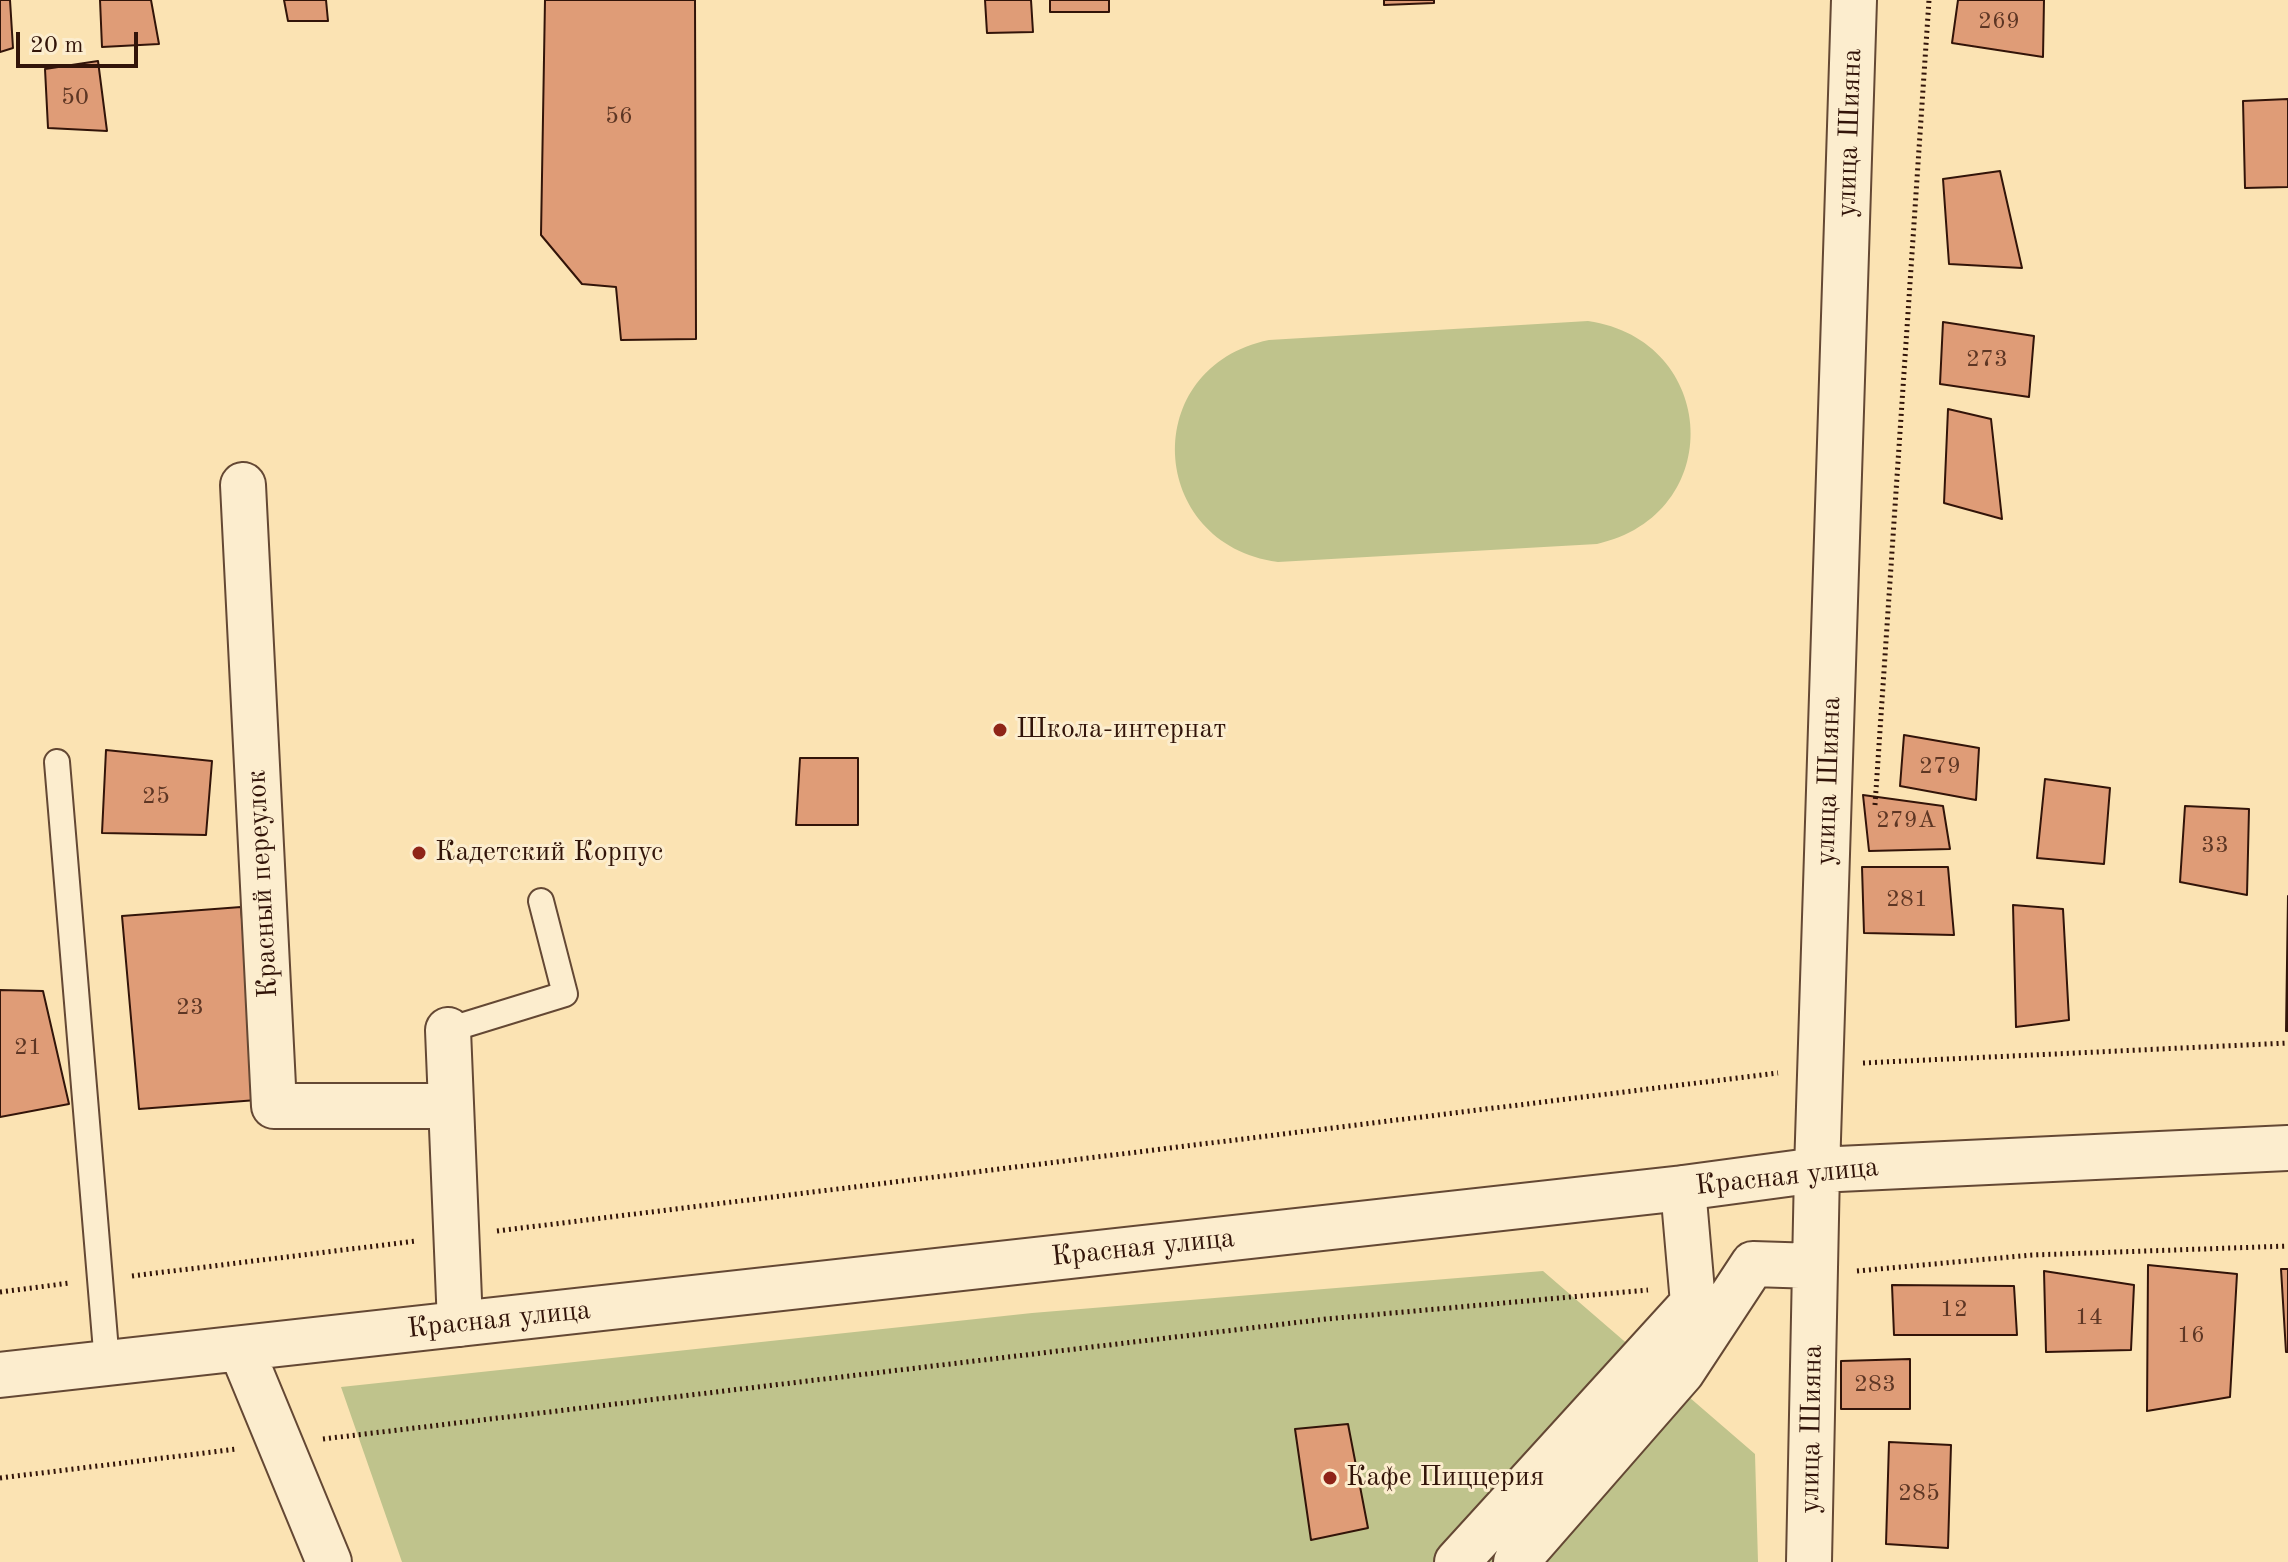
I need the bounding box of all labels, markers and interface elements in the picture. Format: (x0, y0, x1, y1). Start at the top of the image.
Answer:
house number: 269 (1978, 8, 2020, 36)
scale bar (20, 16, 142, 66)
text: 20 m (30, 34, 84, 58)
street label: улица Шияна (1830, 48, 1870, 218)
house number: 50 (61, 84, 89, 112)
house number: 56 (605, 103, 633, 131)
house number: 273 (1966, 346, 2008, 374)
street label: улица Шияна (1809, 696, 1849, 866)
place label: Школа-интернат (1016, 713, 1227, 747)
marker: Школа-интернат (991, 721, 1009, 739)
house number: 279 (1919, 753, 1961, 781)
street label: Красный переулок (240, 769, 286, 999)
house number: 25 (142, 783, 170, 811)
house number: 279А (1876, 807, 1936, 835)
house number: 33 (2201, 832, 2229, 860)
place label: Кадетский Корпус (435, 836, 663, 870)
marker: Кадетский Корпус (410, 844, 428, 862)
house number: 281 (1886, 886, 1928, 914)
house number: 23 (176, 994, 204, 1022)
house number: 21 (14, 1034, 42, 1062)
street label: Красная улица (1694, 1151, 1880, 1203)
street label: Красная улица (1050, 1222, 1236, 1274)
street label: Красная улица (406, 1294, 592, 1346)
house number: 12 (1940, 1296, 1968, 1324)
house number: 14 (2075, 1304, 2103, 1332)
house number: 16 (2177, 1322, 2205, 1350)
street label: улица Шияна (1794, 1344, 1830, 1514)
house number: 283 (1854, 1371, 1896, 1399)
place label: Кафе Пиццерия (1346, 1461, 1544, 1495)
marker: Кафе Пиццерия (1321, 1469, 1339, 1487)
house number: 285 (1898, 1480, 1940, 1508)

